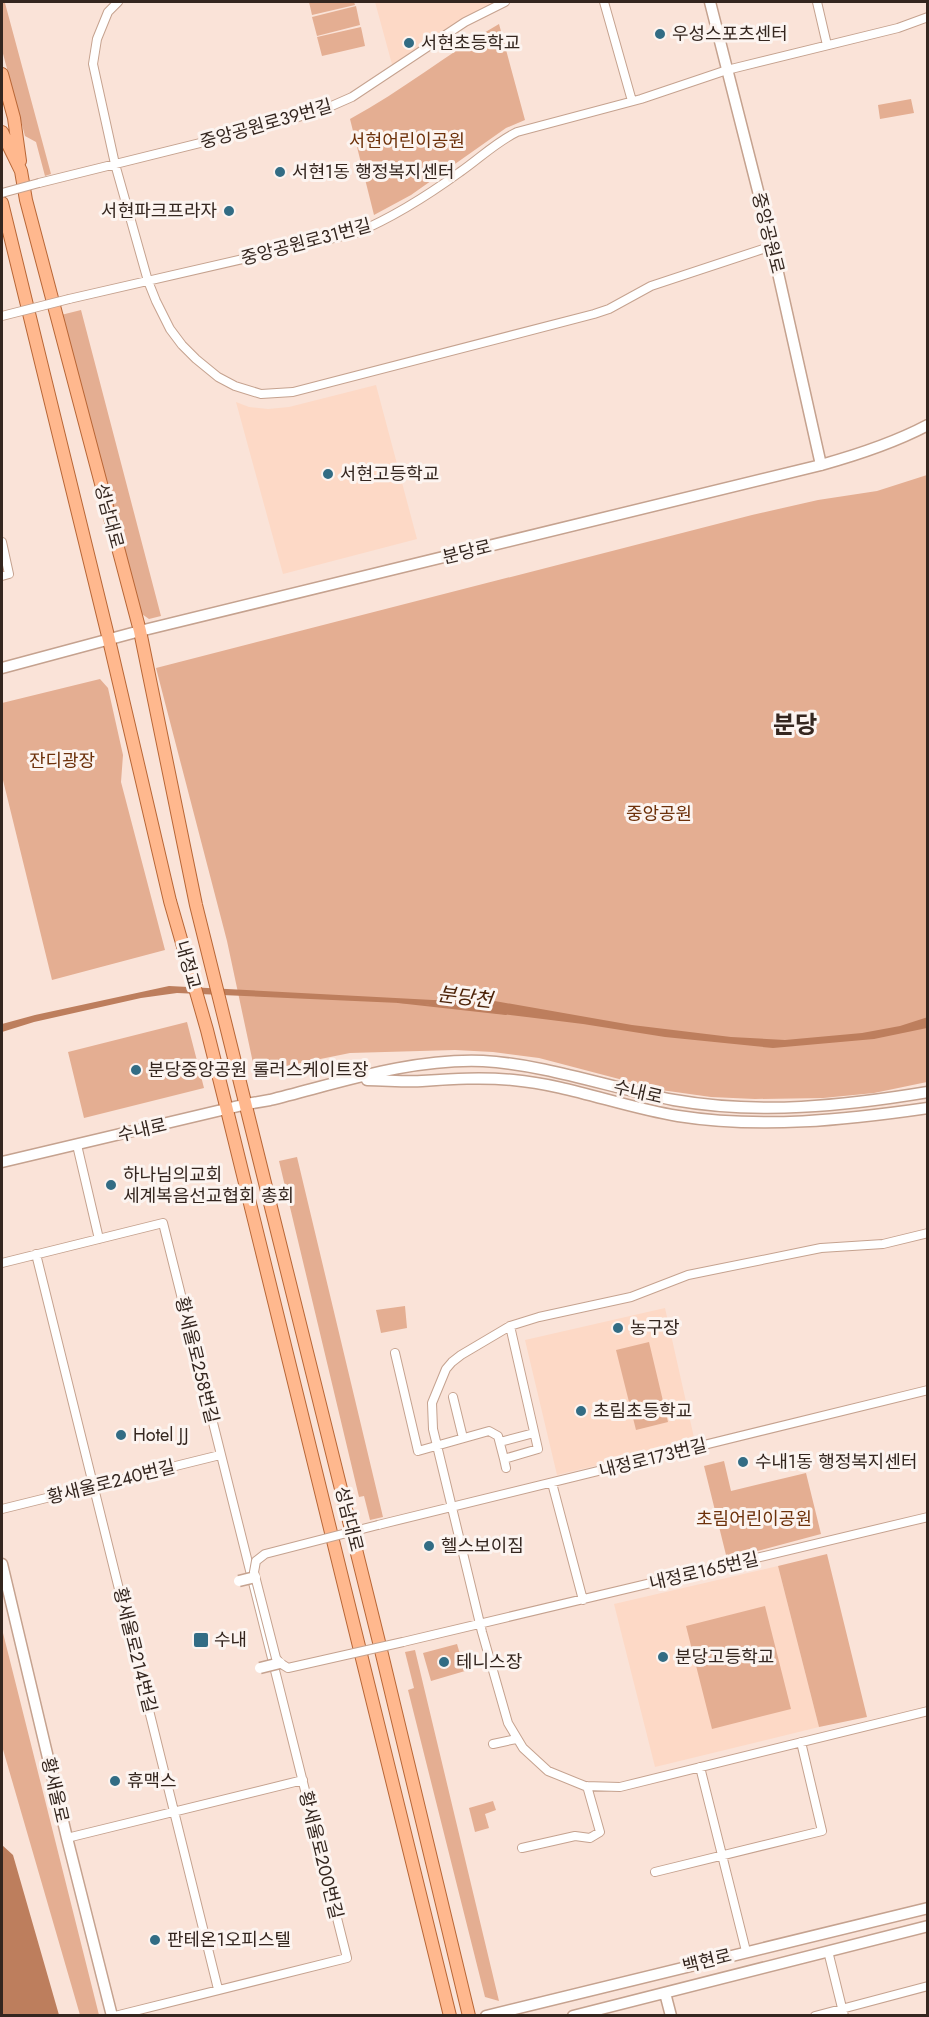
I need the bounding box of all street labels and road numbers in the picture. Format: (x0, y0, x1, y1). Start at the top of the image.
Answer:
street label: 중앙공원로39번길 (197, 93, 335, 155)
street label: 중앙공원로 (745, 190, 791, 276)
street label: 중앙공원로31번길 (238, 212, 374, 272)
street label: 성남대로 (88, 481, 130, 551)
street label: 분당로 (440, 533, 494, 571)
street label: 내정교 (169, 938, 207, 992)
street label: 수내로 (611, 1074, 665, 1110)
street label: 수내로 (115, 1112, 169, 1148)
street label: 황새울로258번길 (169, 1294, 225, 1426)
street label: 내정로173번길 (596, 1432, 710, 1484)
street label: 황새울로240번길 (44, 1454, 178, 1510)
street label: 성남대로 (328, 1484, 370, 1554)
street label: 내정로165번길 (647, 1546, 761, 1596)
street label: 황새울로214번길 (107, 1585, 163, 1715)
street label: 황새울로 (35, 1755, 75, 1825)
street label: 황새울로200번길 (293, 1788, 349, 1922)
street label: 백현로 (680, 1942, 734, 1980)

